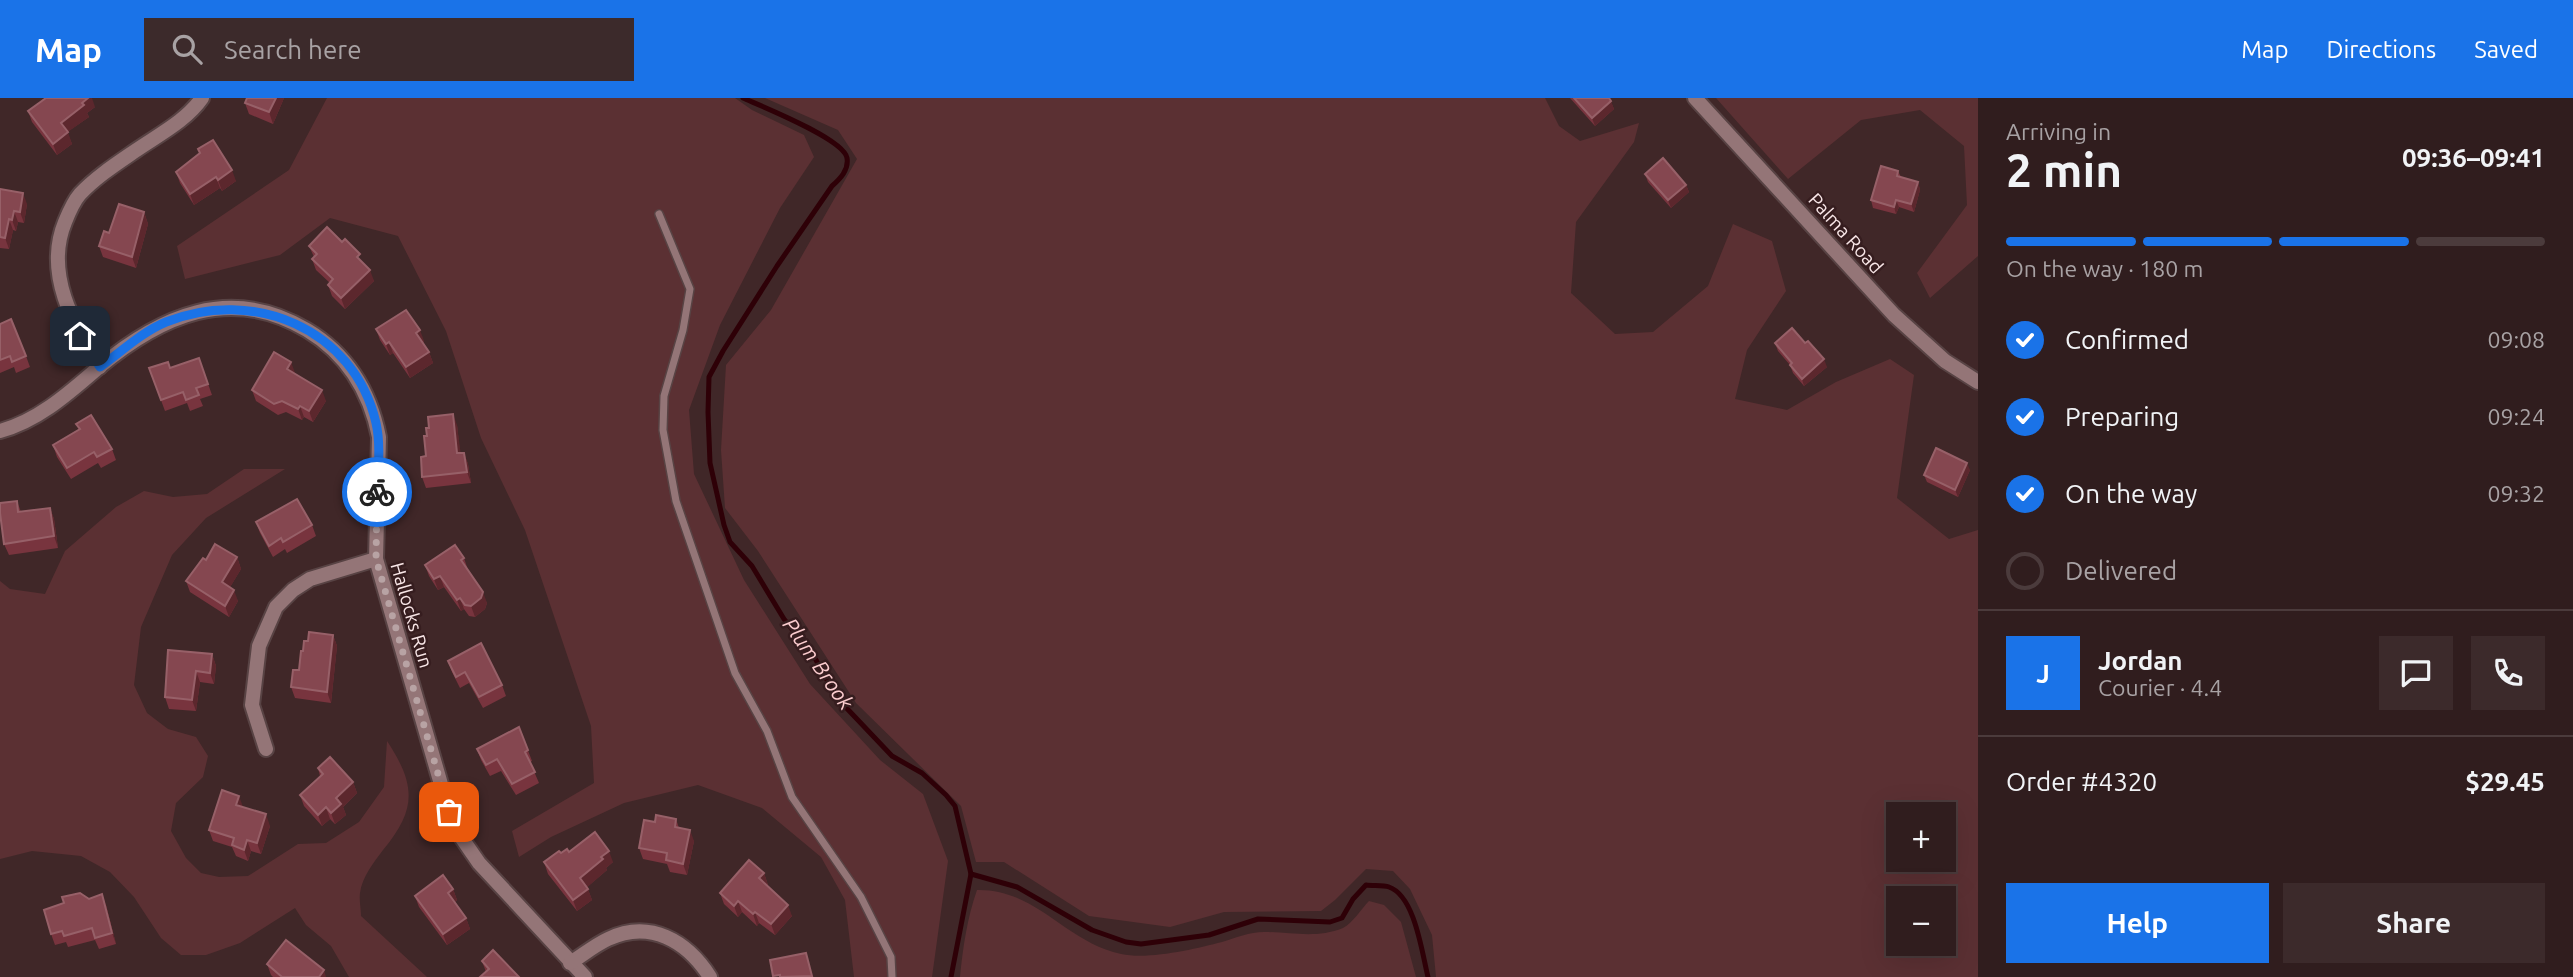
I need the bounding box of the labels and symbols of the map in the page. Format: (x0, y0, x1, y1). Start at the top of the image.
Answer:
street label: Palma Road (1804, 188, 1888, 278)
pin (50, 306, 110, 366)
courier (342, 457, 412, 527)
street label: Hallocks Run (386, 560, 438, 670)
water label: Plum Brook (778, 613, 859, 714)
pin (419, 782, 479, 842)

